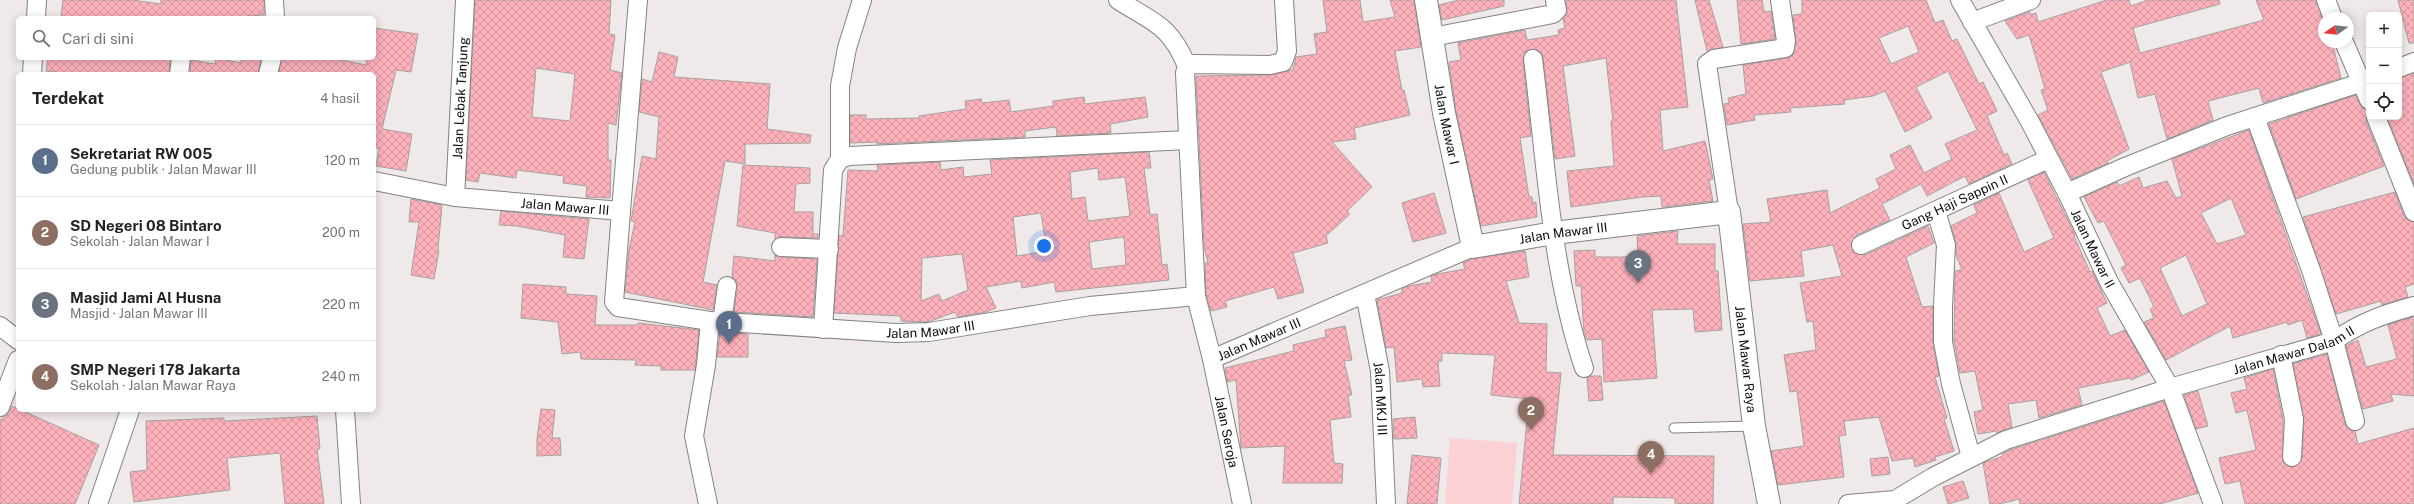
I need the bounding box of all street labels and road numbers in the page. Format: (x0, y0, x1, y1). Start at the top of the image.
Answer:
street label: Jalan Lebak Tanjung (449, 37, 471, 160)
street label: Jalan Mawar I (1432, 83, 1462, 166)
street label: Gang Haji Sappin II (1899, 171, 2010, 233)
street label: Jalan Mawar III (520, 195, 610, 217)
street label: Jalan Mawar II (2068, 207, 2118, 291)
street label: Jalan Mawar III (1518, 219, 1608, 246)
street label: Jalan Mawar Raya (1732, 305, 1760, 413)
street label: Jalan Mawar III (1215, 314, 1303, 363)
street label: Jalan Mawar III (886, 317, 976, 341)
street label: Jalan Mawar Dalam II (2231, 322, 2357, 377)
street label: Jalan MKJ III (1371, 360, 1390, 436)
street label: Jalan Seroja (1212, 394, 1242, 469)

